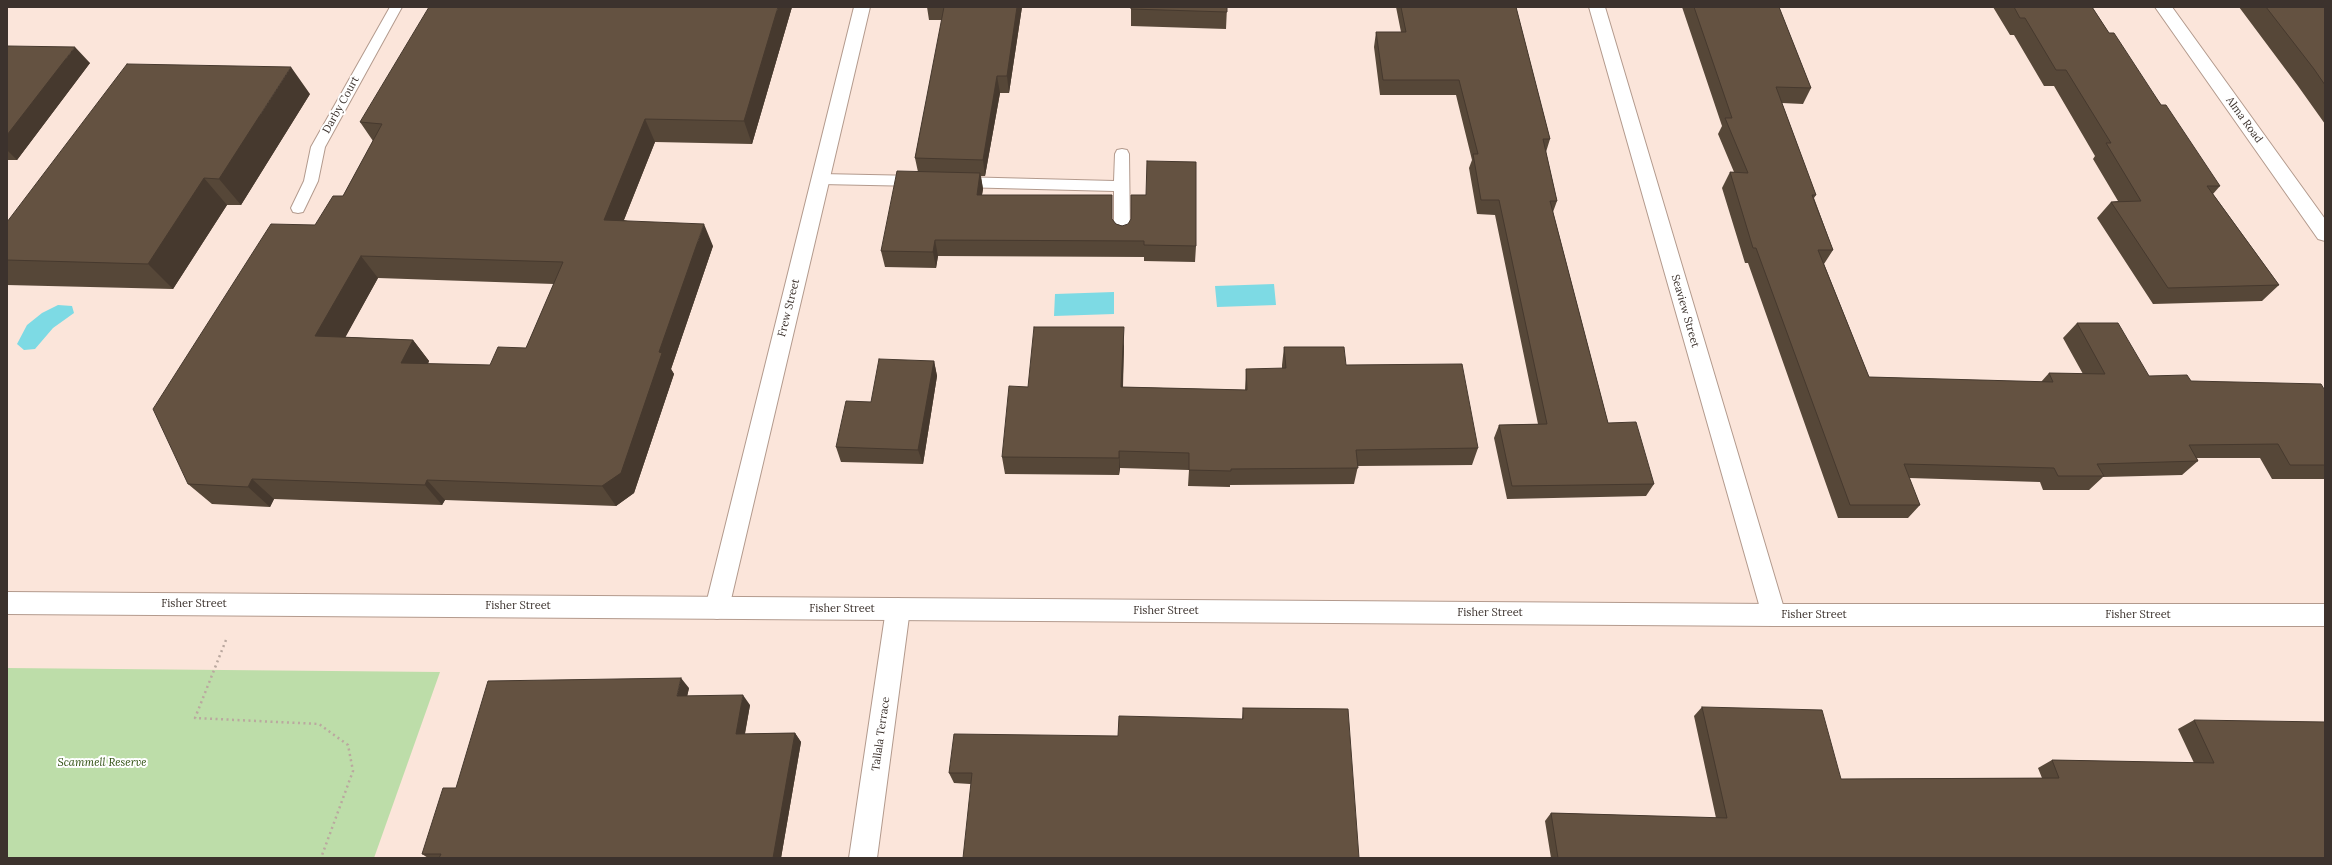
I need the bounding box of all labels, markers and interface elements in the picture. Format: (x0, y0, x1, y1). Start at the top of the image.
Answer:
street label: Darby Court (320, 74, 362, 136)
street label: Alma Road (2223, 94, 2265, 146)
street label: Seaview Street (1668, 273, 1702, 349)
street label: Frew Street (775, 278, 803, 338)
street label: Fisher Street (161, 597, 227, 611)
street label: Fisher Street (485, 599, 551, 613)
street label: Fisher Street (809, 602, 875, 616)
street label: Fisher Street (1133, 604, 1199, 618)
street label: Fisher Street (1457, 606, 1523, 620)
street label: Fisher Street (1781, 608, 1847, 622)
street label: Fisher Street (2105, 608, 2171, 622)
street label: Tallala Terrace (869, 696, 893, 772)
park label: Scammell Reserve (57, 756, 147, 770)

